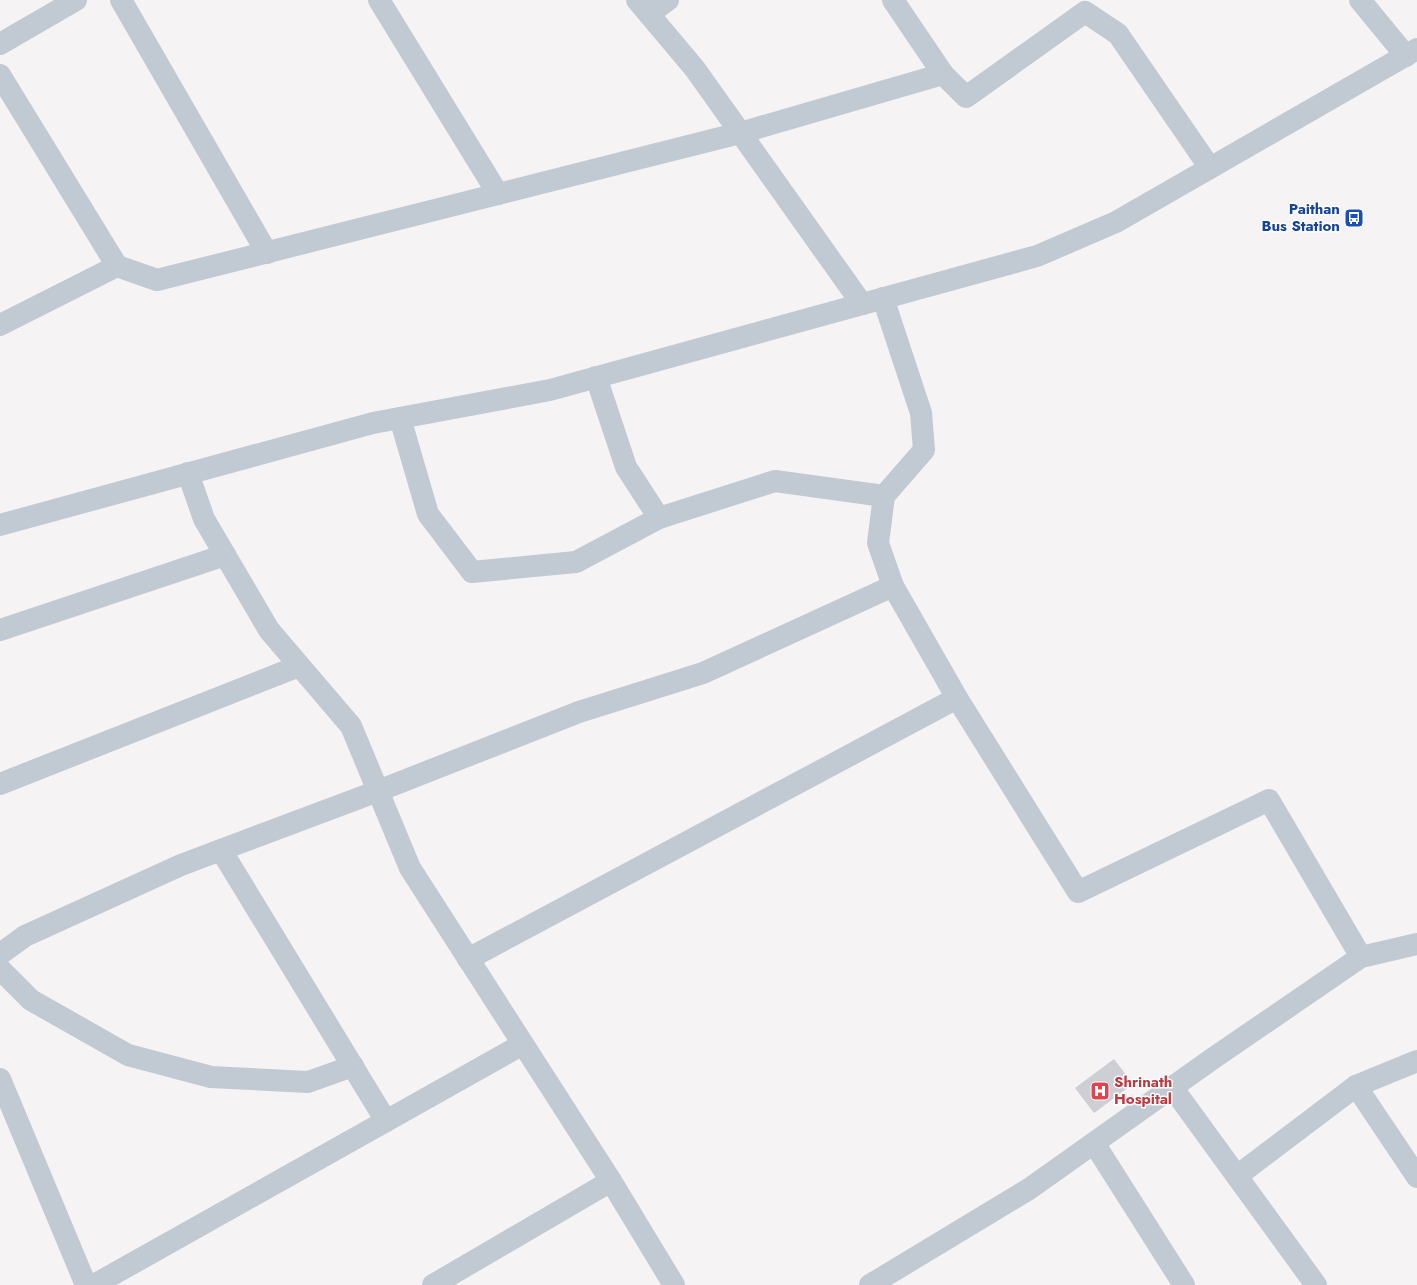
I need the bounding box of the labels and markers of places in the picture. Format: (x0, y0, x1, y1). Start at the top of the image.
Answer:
place label: Paithan Bus Station (1261, 198, 1340, 237)
bus stop icon: Paithan Bus Station (1343, 207, 1365, 229)
place label: Shrinath Hospital (1114, 1071, 1172, 1110)
hospital icon: Shrinath Hospital (1089, 1080, 1111, 1102)

